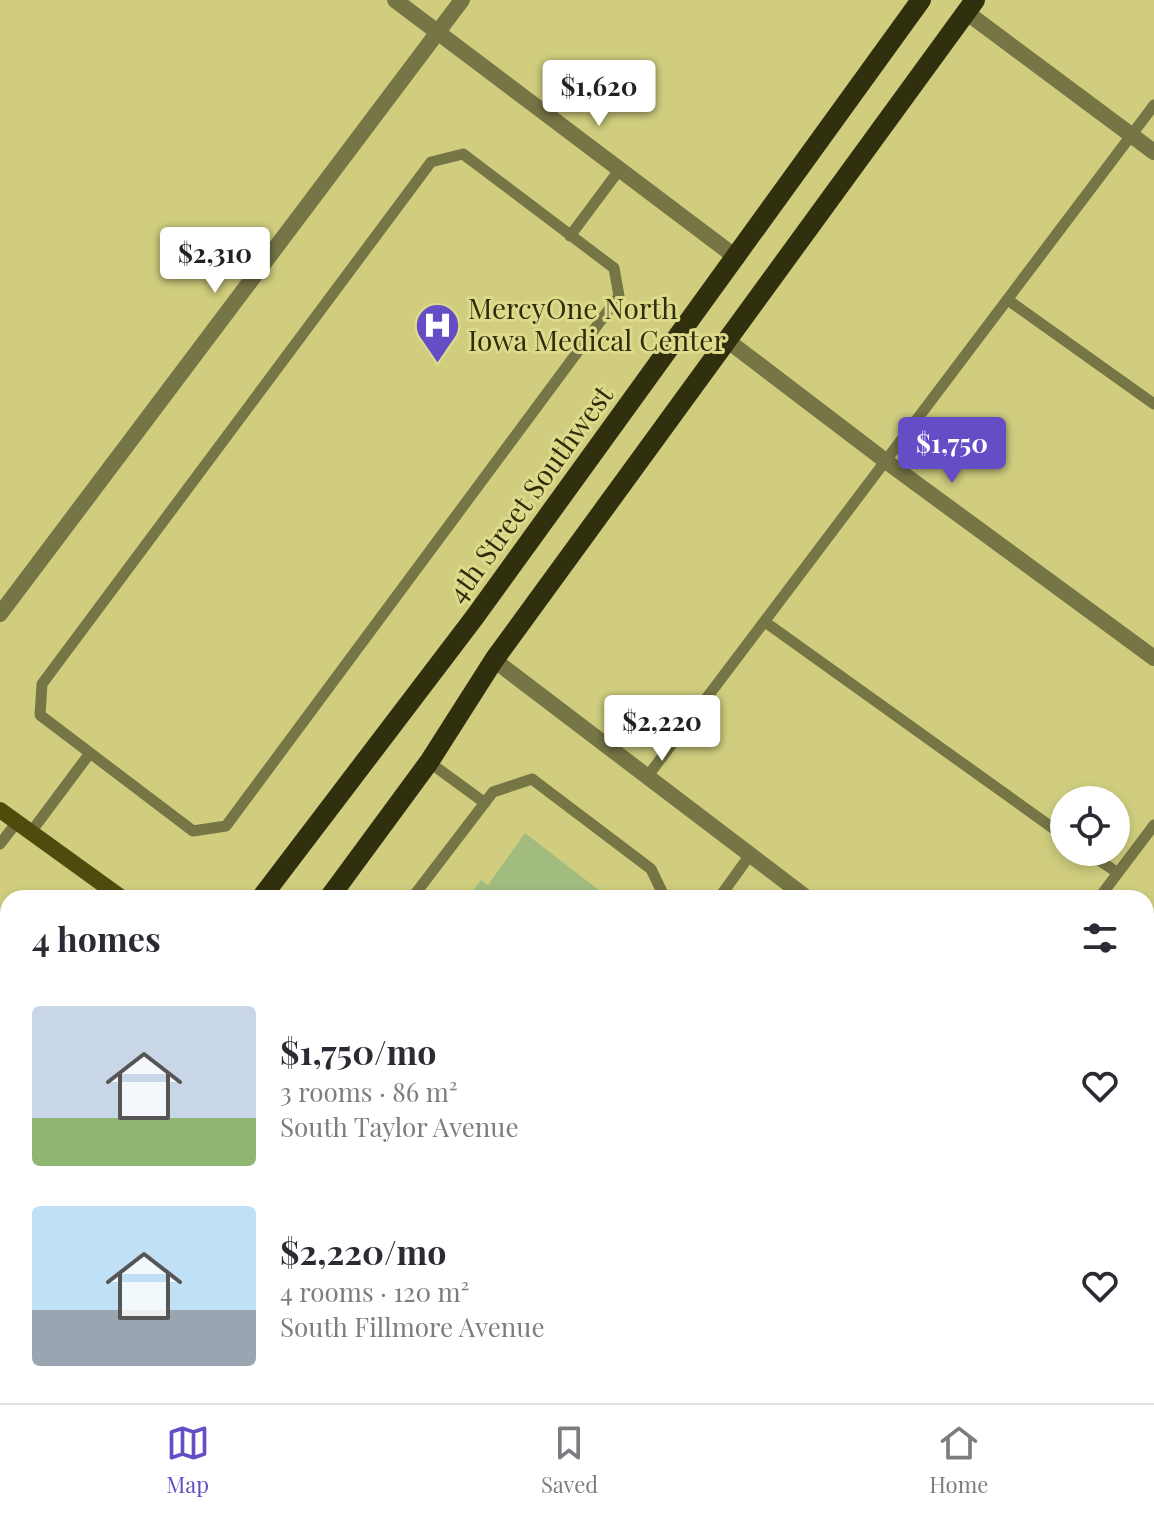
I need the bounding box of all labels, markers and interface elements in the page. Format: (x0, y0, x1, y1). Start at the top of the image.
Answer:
pin: $1,620 (534, 60, 664, 128)
text: $1,620 (561, 68, 637, 103)
pin: $2,310 (150, 227, 280, 295)
text: $2,310 (178, 235, 252, 270)
place label: MercyOne North Iowa Medical Center (468, 289, 726, 358)
hospital icon: MercyOne North Iowa Medical Center (413, 301, 461, 364)
street label: 4th Street Southwest (438, 376, 621, 609)
pin: $1,750 (887, 417, 1017, 485)
text: $1,750 (916, 425, 988, 460)
pin: $2,220 (597, 695, 727, 763)
text: $2,220 (622, 703, 702, 738)
map controls (1050, 786, 1130, 866)
button: locate (1050, 786, 1130, 866)
text: 4 homes (32, 915, 161, 961)
icon: filters (1078, 916, 1122, 960)
text: $1,750/mo (280, 1028, 437, 1074)
icon: home (96, 1038, 192, 1134)
icon: heart (1078, 1064, 1122, 1108)
text: 3 rooms · 86 m² (280, 1074, 458, 1109)
text: South Taylor Avenue (280, 1109, 519, 1144)
text: $2,220/mo (280, 1228, 447, 1274)
icon: home (96, 1238, 192, 1334)
icon: heart (1078, 1264, 1122, 1308)
text: 4 rooms · 120 m² (280, 1274, 469, 1309)
text: South Fillmore Avenue (280, 1309, 545, 1344)
tab: Map (166, 1421, 210, 1499)
tab: Saved (541, 1421, 598, 1499)
tab: Home (929, 1421, 988, 1499)

